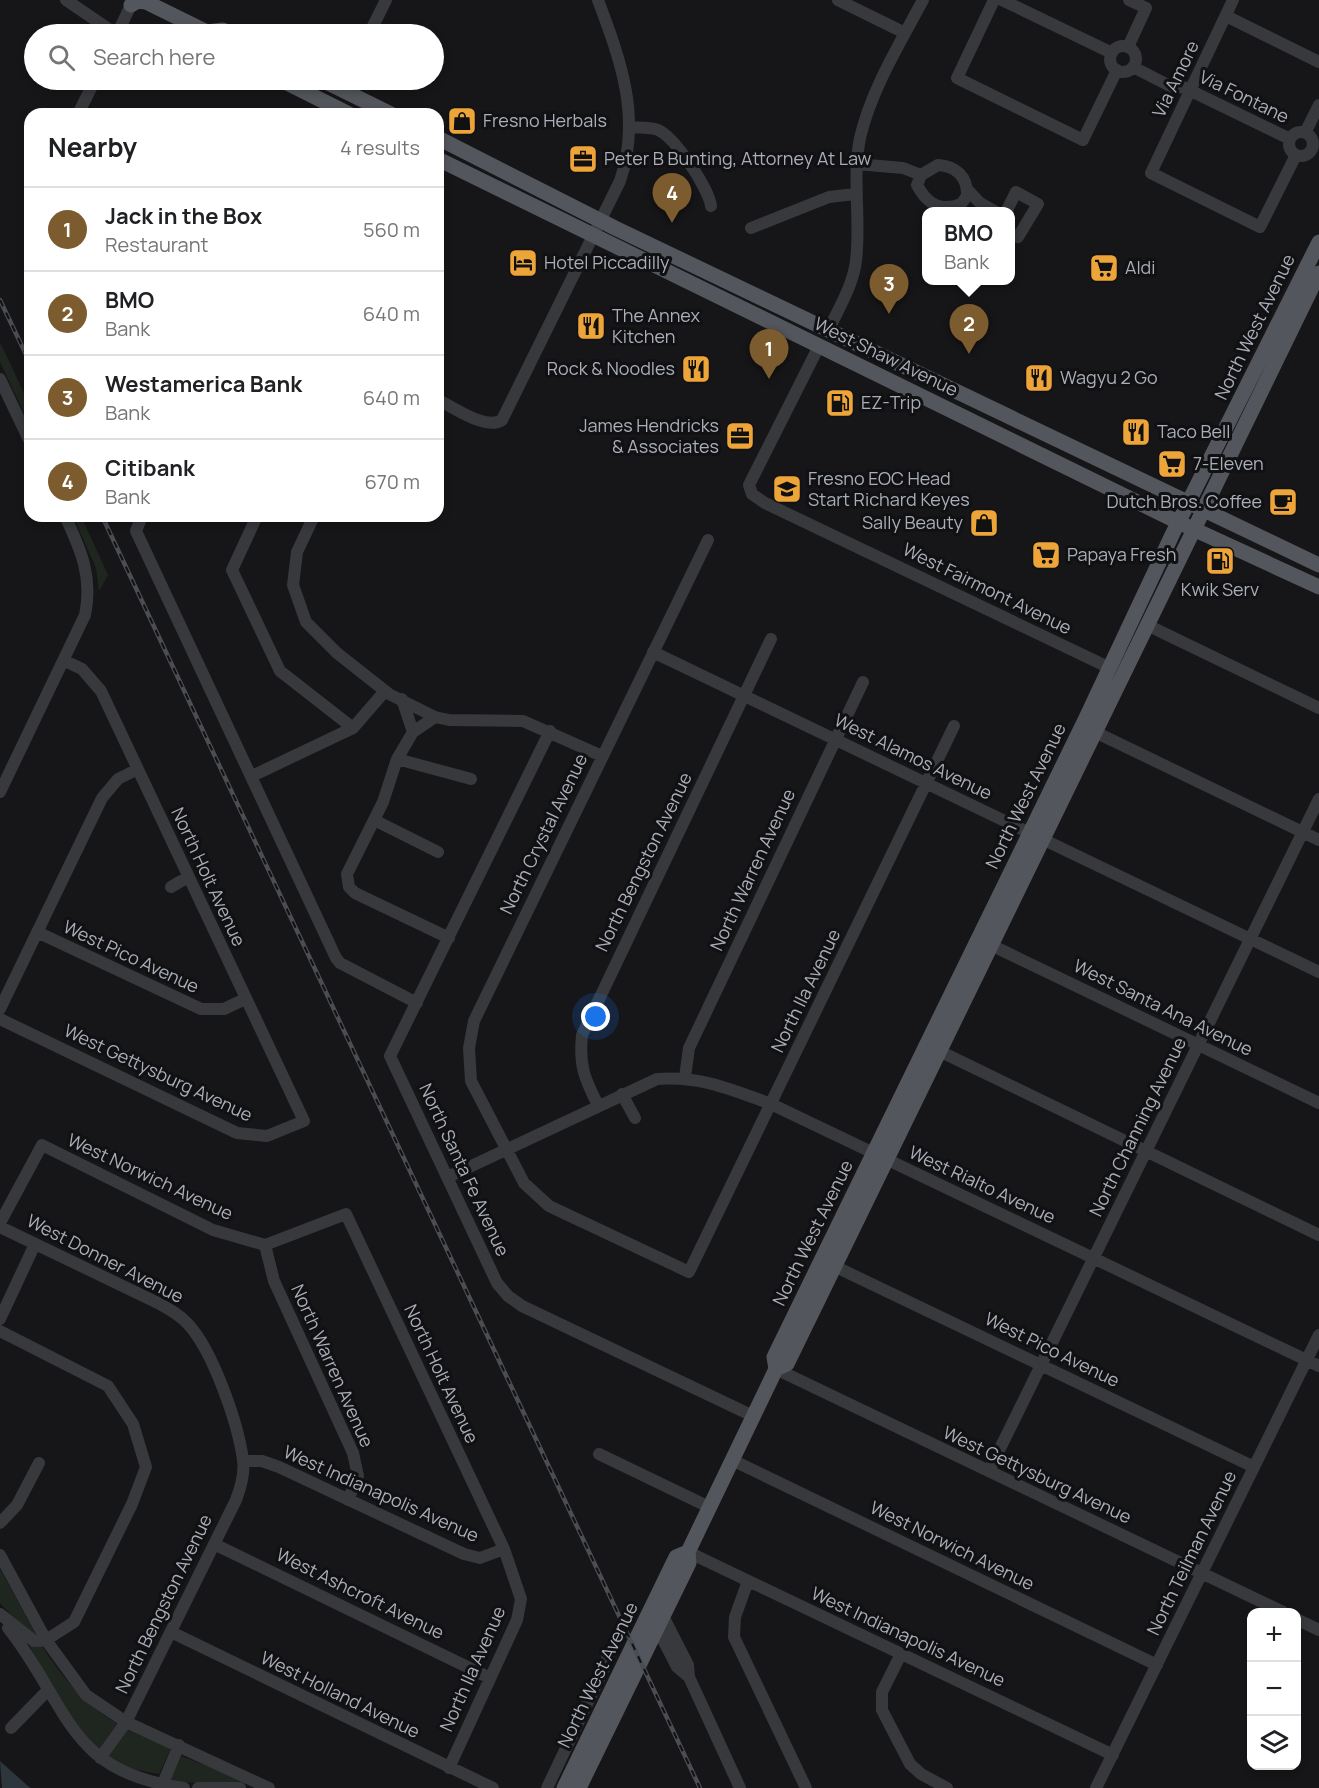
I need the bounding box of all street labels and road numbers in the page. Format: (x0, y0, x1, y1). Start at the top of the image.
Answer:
street label: Via Amore (1146, 36, 1204, 121)
street label: Via Fontane (1196, 64, 1293, 128)
street label: North West Avenue (1208, 250, 1300, 403)
street label: West Shaw Avenue (811, 311, 962, 401)
street label: West Fairmont Avenue (899, 537, 1076, 639)
street label: West Alamos Avenue (831, 707, 996, 805)
street label: North West Avenue (979, 719, 1071, 872)
street label: North Crystal Avenue (494, 749, 592, 918)
street label: North Bengston Avenue (589, 768, 697, 955)
street label: North Warren Avenue (704, 785, 800, 954)
street label: North Holt Avenue (166, 803, 252, 950)
street label: West Pico Avenue (60, 914, 203, 998)
street label: North Ila Avenue (765, 925, 845, 1056)
street label: West Santa Ana Avenue (1070, 953, 1257, 1061)
street label: West Gettysburg Avenue (60, 1018, 257, 1126)
street label: North Channing Avenue (1083, 1033, 1191, 1220)
street label: North Santa Fe Avenue (414, 1079, 516, 1260)
street label: West Norwich Avenue (64, 1127, 237, 1225)
street label: West Rialto Avenue (905, 1140, 1060, 1229)
street label: North West Avenue (766, 1156, 858, 1309)
street label: West Donner Avenue (23, 1208, 188, 1308)
street label: North Warren Avenue (286, 1280, 380, 1451)
street label: North Holt Avenue (399, 1300, 485, 1447)
street label: West Pico Avenue (981, 1306, 1124, 1392)
street label: West Gettysburg Avenue (939, 1420, 1136, 1528)
street label: West Indianapolis Avenue (280, 1439, 483, 1547)
street label: North Teilman Avenue (1141, 1466, 1241, 1639)
street label: West Norwich Avenue (866, 1495, 1039, 1595)
street label: North Bengston Avenue (109, 1510, 217, 1697)
street label: West Ashcroft Avenue (273, 1542, 448, 1644)
street label: West Indianapolis Avenue (808, 1581, 1009, 1692)
street label: North West Avenue (551, 1598, 643, 1751)
street label: North Ila Avenue (434, 1602, 510, 1735)
street label: West Holland Avenue (257, 1645, 424, 1743)

